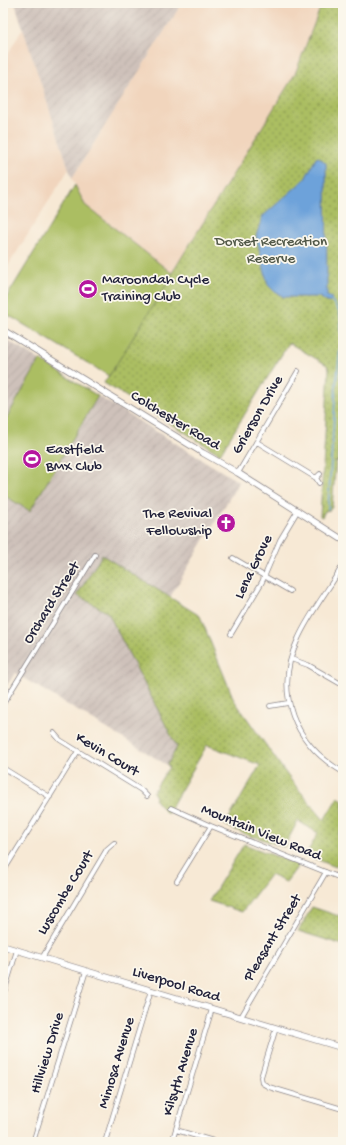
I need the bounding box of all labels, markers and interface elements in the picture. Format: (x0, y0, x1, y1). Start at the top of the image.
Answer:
park label: Dorset Recreation Reserve (214, 233, 327, 268)
place label: Maroondah Cycle Training Club (101, 271, 209, 306)
sports icon: Maroondah Cycle Training Club (77, 278, 99, 300)
street label: Grierson Drive (228, 372, 288, 458)
street label: Colchester Road (127, 387, 224, 455)
place label: Eastfield BMX Club (45, 441, 104, 476)
sports icon: Eastfield BMX Club (21, 448, 43, 470)
place label: The Revival Fellowship (142, 505, 213, 540)
church icon: The Revival Fellowship (215, 512, 237, 534)
street label: Lena Grove (231, 532, 277, 602)
street label: Orchard Street (20, 557, 85, 647)
street label: Kevin Court (72, 729, 144, 782)
street label: Mountain View Road (198, 801, 325, 866)
street label: Luscombe Court (34, 846, 99, 938)
street label: Pleasant Street (239, 890, 307, 986)
street label: Liverpool Road (130, 963, 223, 1007)
street label: Hillview Drive (27, 1010, 69, 1096)
street label: Mimosa Avenue (95, 1015, 140, 1111)
street label: Kilsyth Avenue (159, 1026, 203, 1118)

